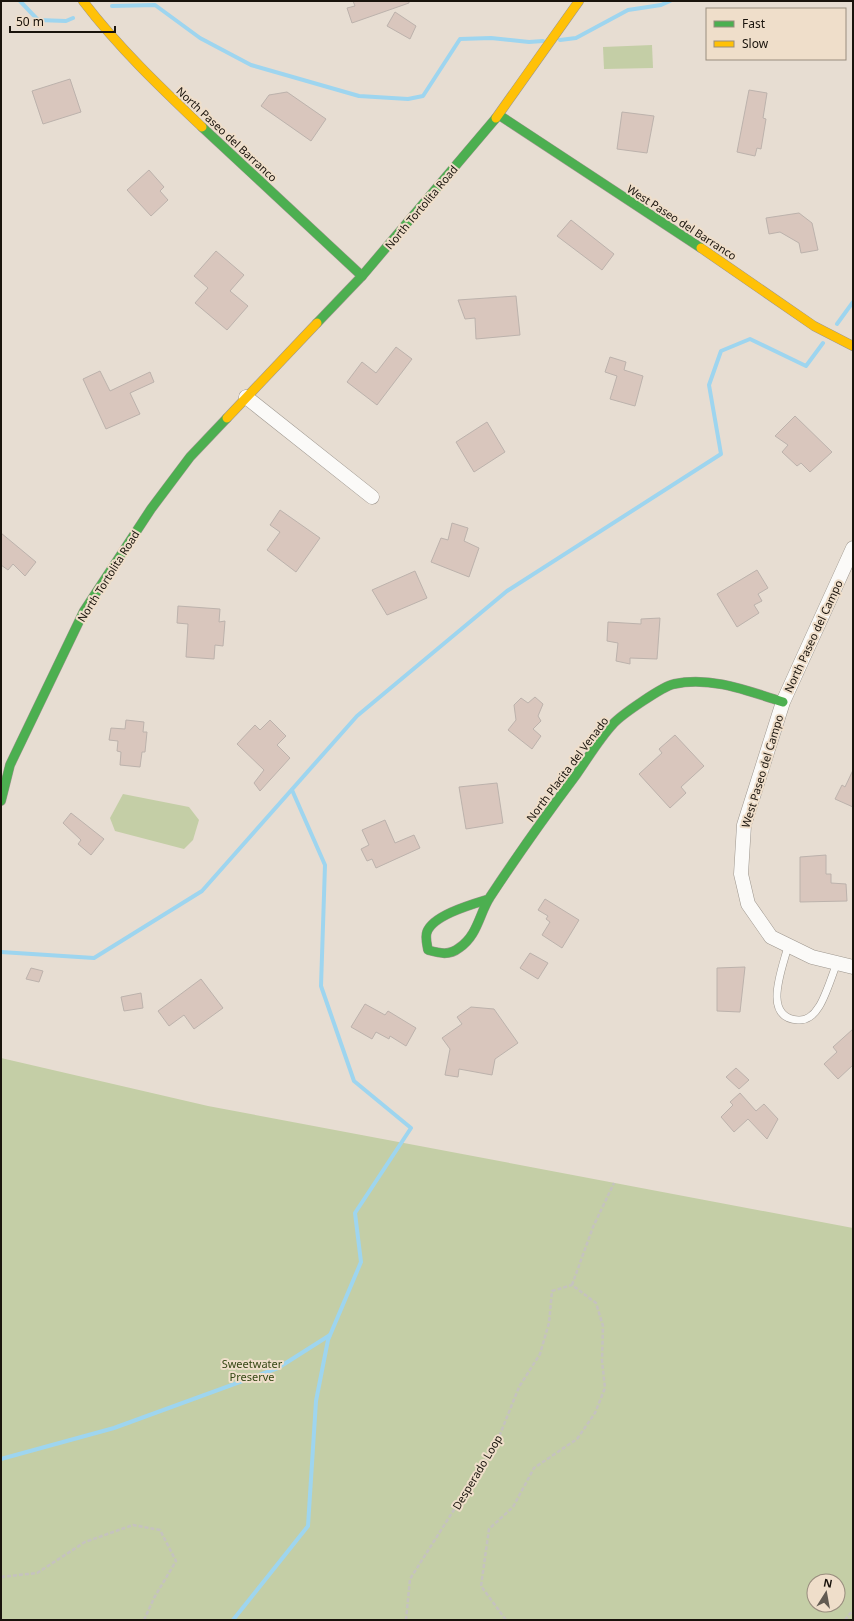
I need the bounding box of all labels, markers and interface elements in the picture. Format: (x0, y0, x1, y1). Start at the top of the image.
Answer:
scale bar (10, 8, 115, 34)
legend (706, 8, 846, 60)
text: 50 m (16, 13, 44, 30)
text: Fast (742, 15, 766, 32)
text: Slow (742, 35, 769, 52)
street label: North Paseo del Barranco (173, 83, 281, 185)
street label: North Tortolita Road (381, 162, 461, 252)
street label: West Paseo del Barranco (624, 181, 740, 263)
street label: North Tortolita Road (74, 527, 142, 625)
street label: North Paseo del Campo (780, 577, 846, 695)
street label: West Paseo del Campo (738, 712, 786, 829)
street label: North Placita del Venado (523, 713, 612, 824)
park label: Sweetwater Preserve (222, 1356, 283, 1384)
street label: Desperado Loop (449, 1431, 505, 1512)
north arrow (806, 1573, 846, 1613)
text: N (822, 1574, 834, 1591)

